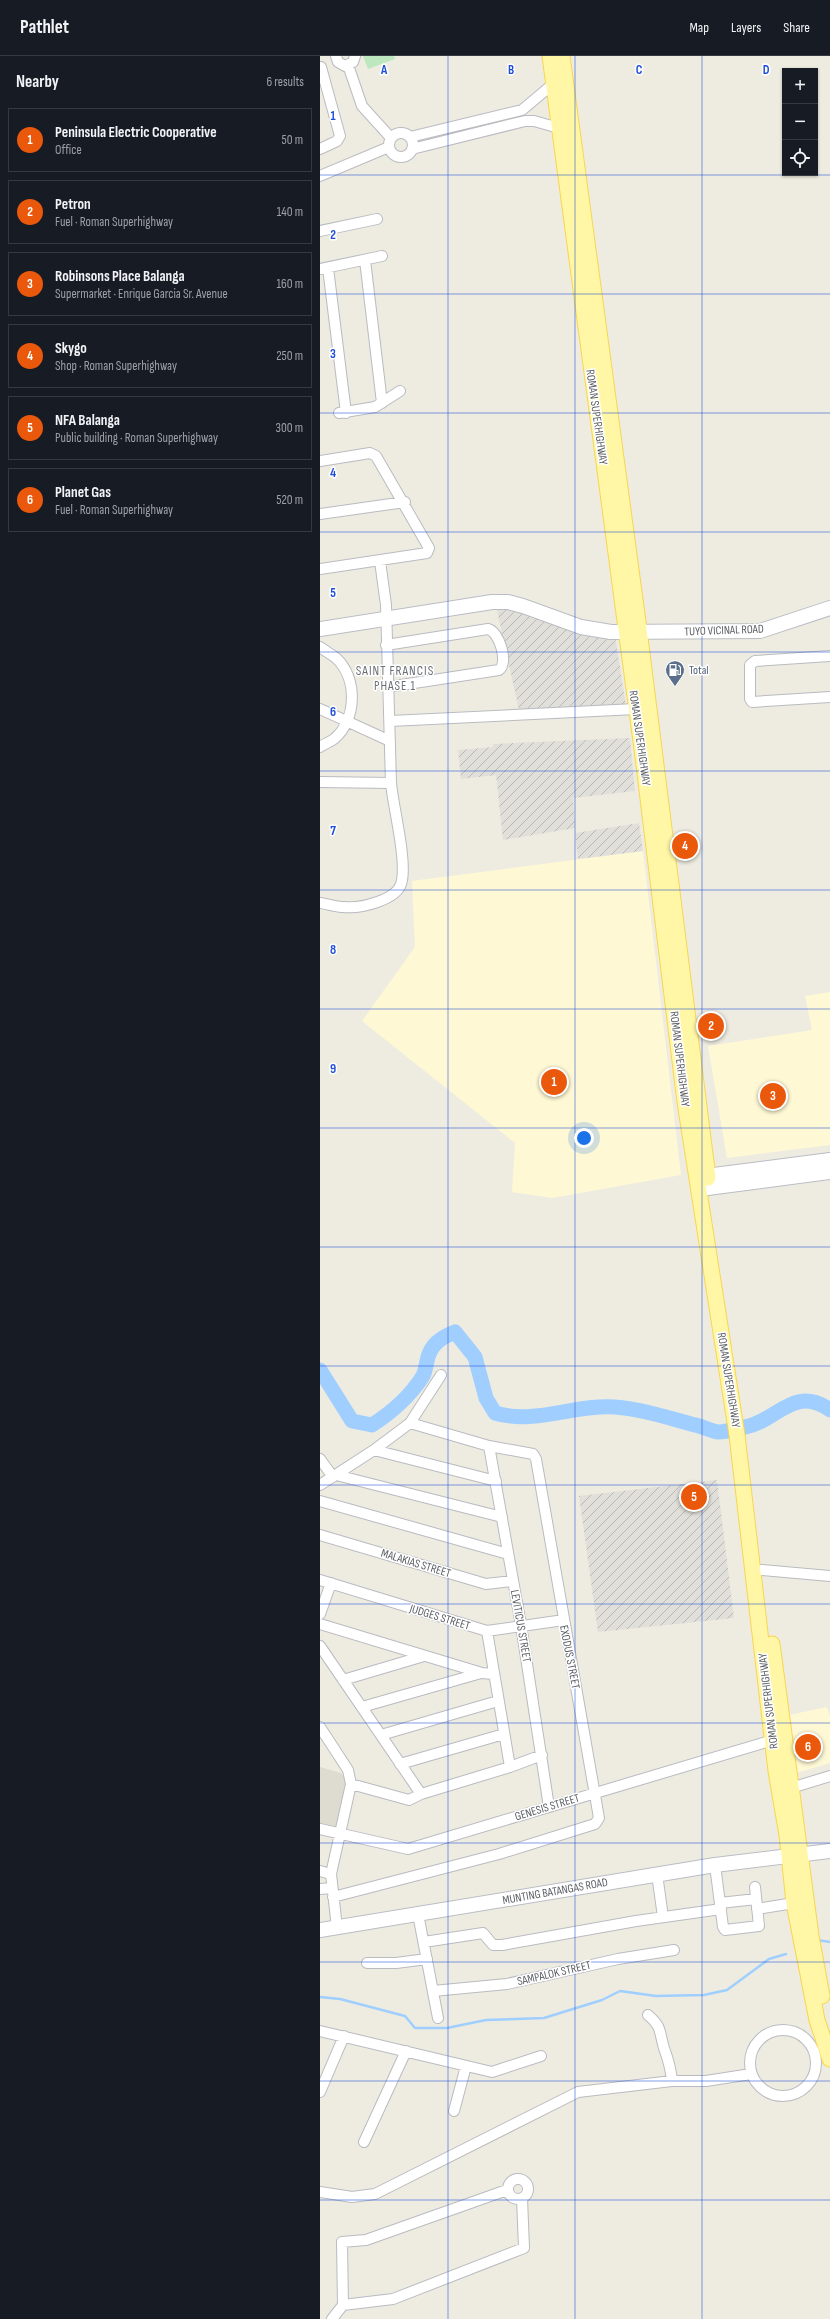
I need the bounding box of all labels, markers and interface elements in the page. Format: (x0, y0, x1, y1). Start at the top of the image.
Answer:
text: Pathlet (20, 16, 69, 39)
text: Map (689, 19, 709, 36)
text: Layers (731, 19, 761, 36)
text: Share (783, 19, 810, 36)
text: A (380, 62, 388, 78)
text: B (508, 62, 514, 78)
text: C (636, 62, 643, 78)
text: D (763, 62, 770, 78)
map controls (782, 68, 818, 176)
button: + (782, 68, 818, 104)
text: Nearby (16, 72, 59, 92)
text: 6 results (266, 74, 304, 90)
button: − (782, 104, 818, 140)
text: 1 (330, 108, 336, 124)
text: Peninsula Electric Cooperative (55, 123, 217, 142)
text: 1 (27, 132, 33, 148)
text: 50 m (282, 132, 303, 148)
button: locate (782, 140, 818, 176)
text: Office (55, 142, 82, 158)
text: Petron (55, 195, 91, 214)
text: 2 (27, 204, 33, 220)
text: 140 m (277, 204, 303, 220)
text: Fuel · Roman Superhighway (55, 214, 173, 230)
text: 2 (330, 227, 336, 243)
text: Robinsons Place Balanga (55, 267, 185, 286)
text: 3 (27, 276, 33, 292)
text: 160 m (277, 276, 303, 292)
text: Supermarket · Enrique Garcia Sr. Avenue (55, 286, 228, 302)
text: Skygo (55, 339, 87, 358)
text: 3 (330, 346, 336, 362)
text: 4 (27, 348, 33, 364)
text: 250 m (276, 348, 303, 364)
text: Shop · Roman Superhighway (55, 358, 177, 374)
street label: ROMAN SUPERHIGHWAY (582, 368, 611, 466)
text: NFA Balanga (55, 411, 120, 430)
text: 5 (27, 420, 33, 436)
text: 300 m (276, 420, 303, 436)
text: Public building · Roman Superhighway (55, 430, 218, 446)
text: 4 (330, 465, 336, 481)
text: Planet Gas (55, 483, 111, 502)
text: 6 (27, 492, 33, 508)
text: 520 m (276, 492, 303, 508)
text: Fuel · Roman Superhighway (55, 502, 173, 518)
text: 5 (330, 585, 336, 601)
street label: TUYO VICINAL ROAD (684, 622, 764, 639)
fuel station icon: Total (664, 659, 686, 687)
district label: SAINT FRANCIS PHASE 1 (356, 663, 434, 694)
place label: Total (689, 663, 709, 678)
street label: ROMAN SUPERHIGHWAY (625, 689, 654, 787)
text: 6 (330, 704, 336, 720)
text: 7 (330, 823, 336, 839)
pin: 4 (672, 831, 698, 861)
text: 8 (330, 942, 336, 958)
street label: ROMAN SUPERHIGHWAY (666, 1010, 693, 1108)
pin: 2 (698, 1011, 724, 1041)
text: 9 (330, 1061, 336, 1077)
pin: 1 (541, 1067, 567, 1097)
pin: 3 (760, 1081, 786, 1111)
your location (574, 1128, 594, 1148)
street label: ROMAN SUPERHIGHWAY (714, 1331, 743, 1429)
pin: 5 (681, 1482, 707, 1512)
street label: MALAKIAS STREET (379, 1546, 453, 1581)
street label: LEVITICUS STREET (507, 1589, 534, 1664)
street label: JUDGES STREET (407, 1601, 472, 1634)
street label: EXODUS STREET (556, 1624, 583, 1690)
street label: ROMAN SUPERHIGHWAY (755, 1652, 782, 1750)
pin: 6 (795, 1732, 821, 1762)
street label: GENESIS STREET (513, 1790, 581, 1824)
street label: MUNTING BATANGAS ROAD (501, 1875, 609, 1908)
street label: SAMPALOK STREET (516, 1958, 592, 1989)

